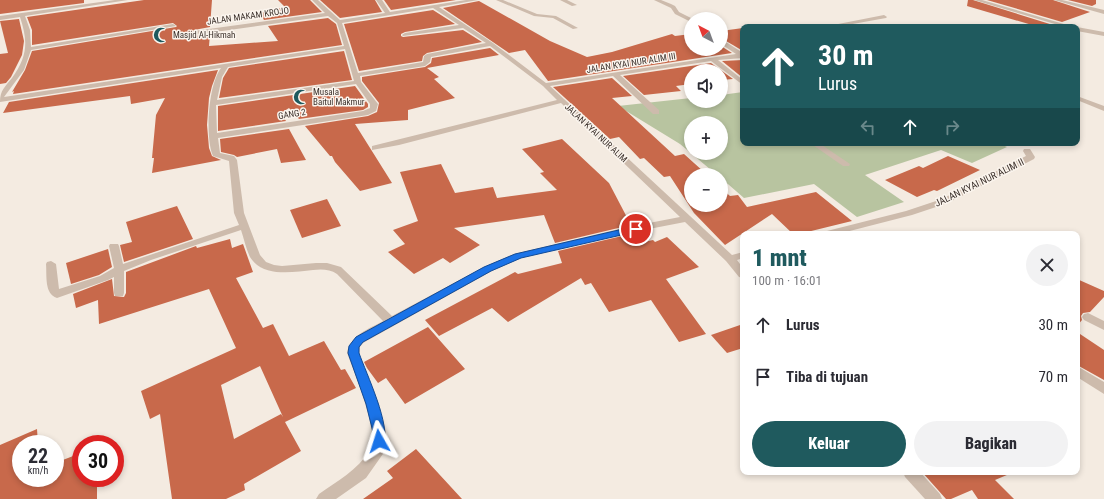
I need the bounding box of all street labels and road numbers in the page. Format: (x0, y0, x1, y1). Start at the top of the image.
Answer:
street label: JALAN MAKAM KROJO (206, 5, 290, 27)
street label: JALAN KYAI NUR ALIM III (586, 51, 676, 75)
street label: JALAN KYAI NUR ALIM (563, 102, 629, 165)
street label: GANG 2 (277, 107, 307, 121)
street label: JALAN KYAI NUR ALIM II (933, 156, 1026, 209)

